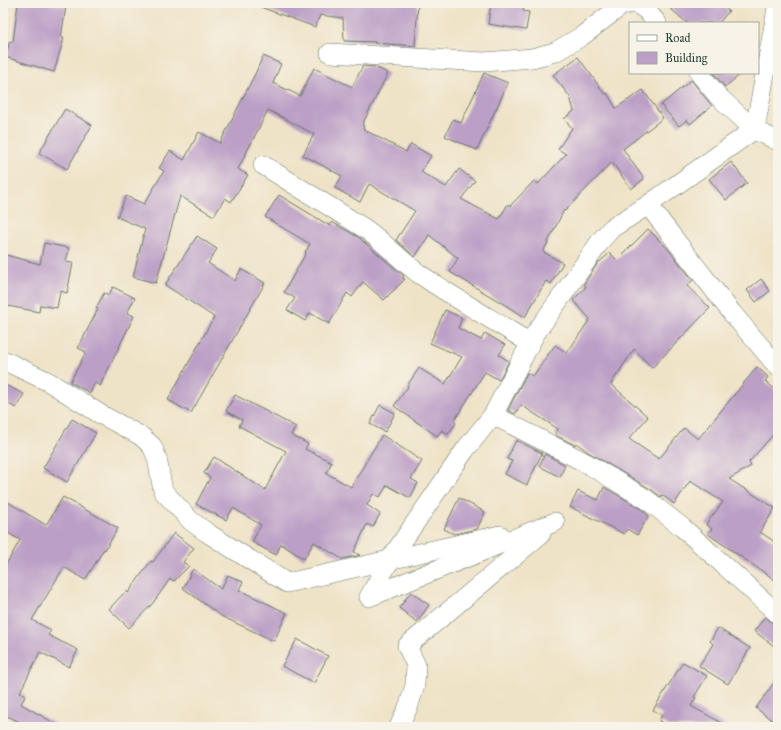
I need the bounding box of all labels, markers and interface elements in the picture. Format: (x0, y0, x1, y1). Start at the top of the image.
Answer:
legend (629, 22, 759, 74)
text: Road (665, 31, 691, 45)
text: Building (665, 51, 708, 66)

